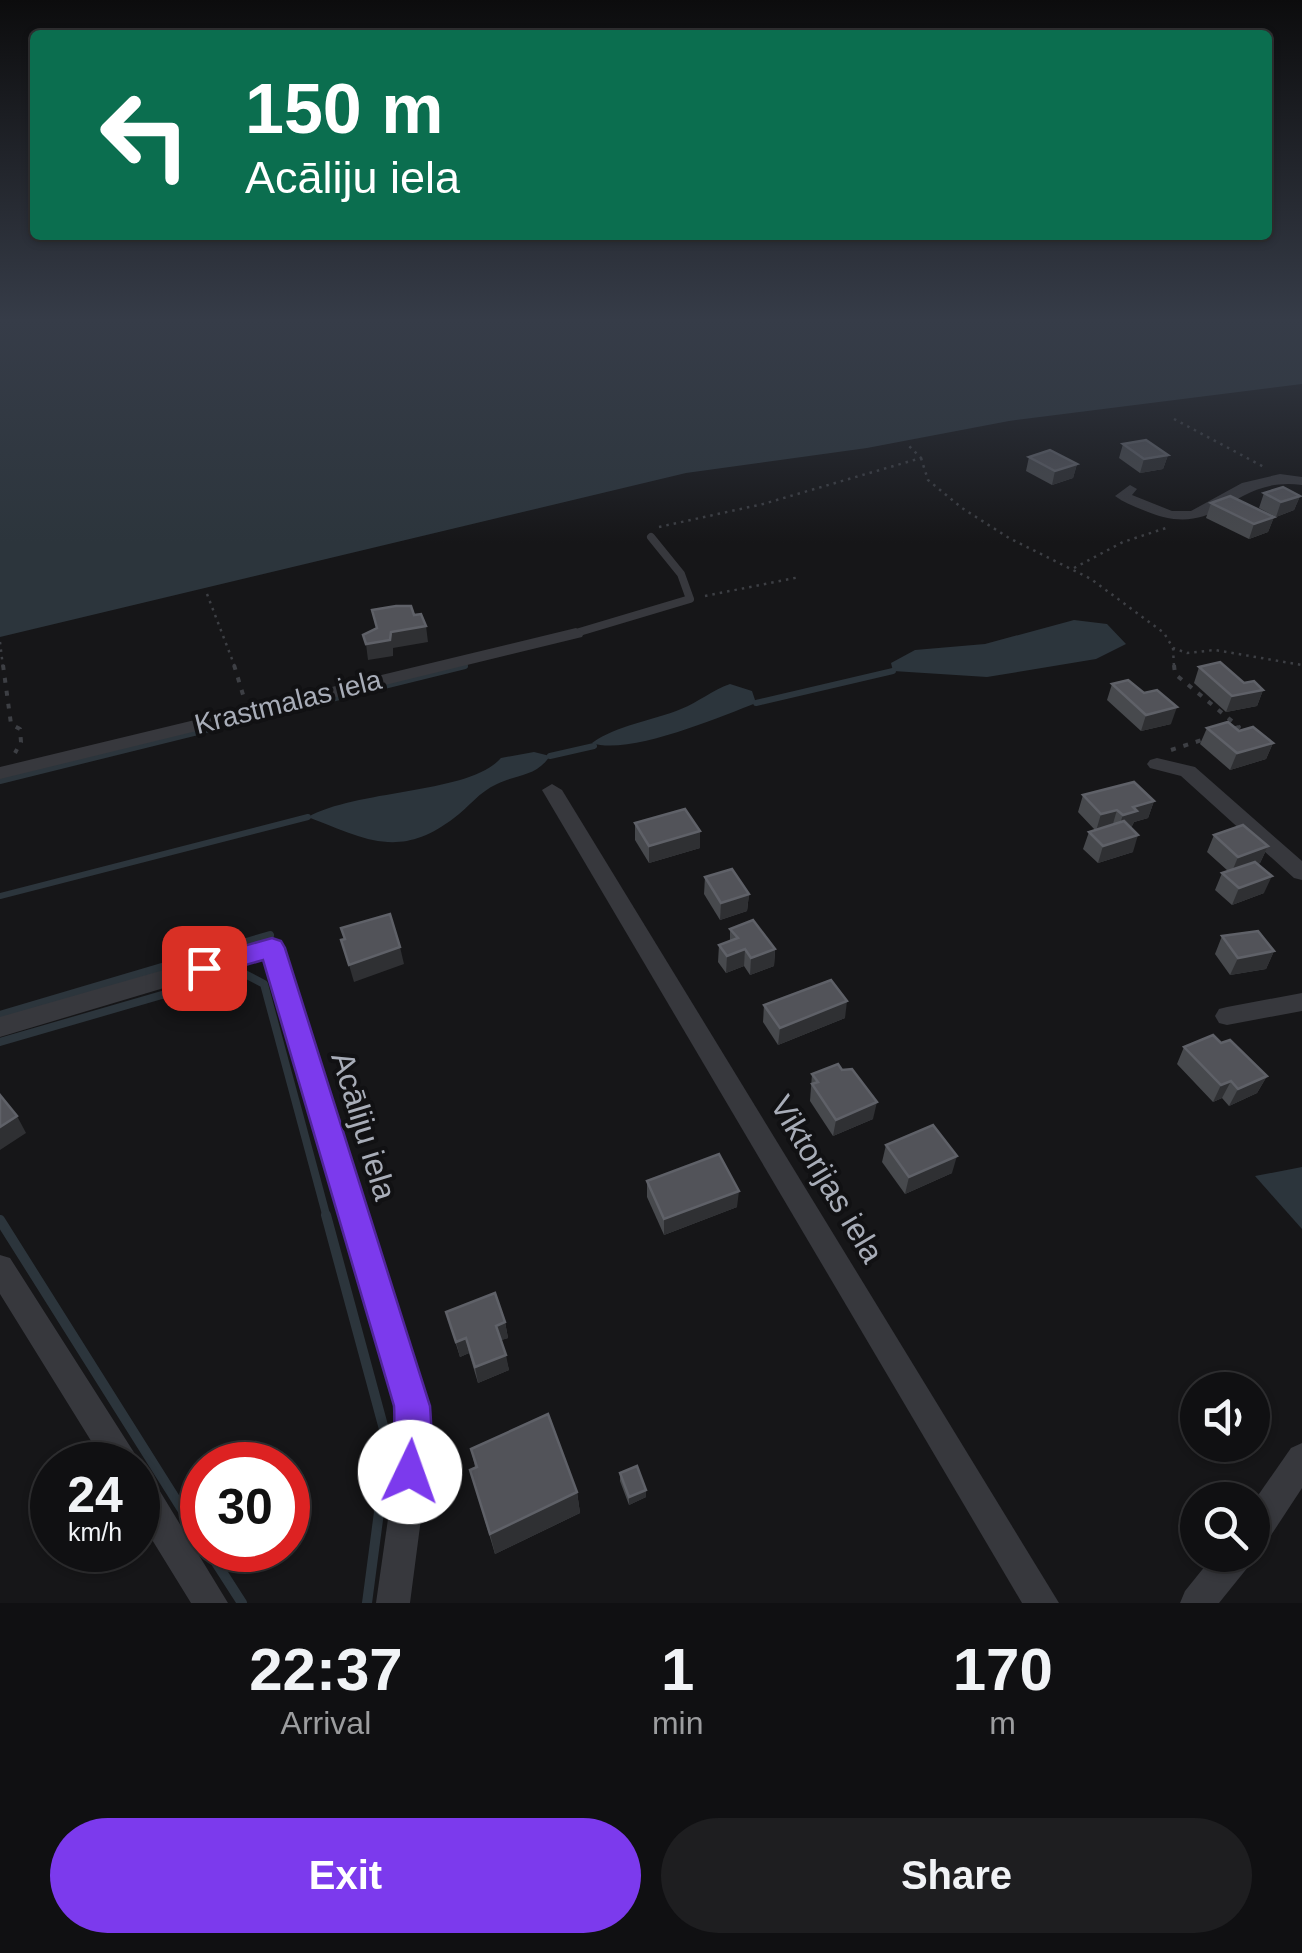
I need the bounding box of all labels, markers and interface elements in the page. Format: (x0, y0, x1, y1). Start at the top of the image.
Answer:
icon: left (80, 70, 210, 200)
text: 150 m (245, 70, 443, 148)
text: Acāliju iela (245, 152, 460, 203)
street label: Krastmalas iela (191, 664, 385, 740)
pin (162, 926, 247, 1011)
icon: arrive (177, 941, 232, 996)
street label: Acāliju iela (324, 1048, 404, 1205)
street label: Viktorijas iela (763, 1089, 891, 1269)
map controls (1180, 1372, 1270, 1572)
button: sound (1180, 1372, 1270, 1462)
position arrow (358, 1420, 462, 1524)
speed limit sign: 30 (180, 1442, 310, 1572)
text: 24 (67, 1467, 123, 1523)
button: search (1180, 1482, 1270, 1572)
text: km/h (68, 1518, 122, 1546)
text: 22:37 (249, 1636, 403, 1703)
text: 1 (661, 1636, 694, 1703)
text: 170 (953, 1636, 1053, 1703)
text: Arrival (281, 1705, 371, 1741)
text: min (652, 1705, 703, 1741)
text: m (989, 1705, 1016, 1741)
button: Exit (50, 1818, 641, 1933)
button: Share (661, 1818, 1252, 1933)

